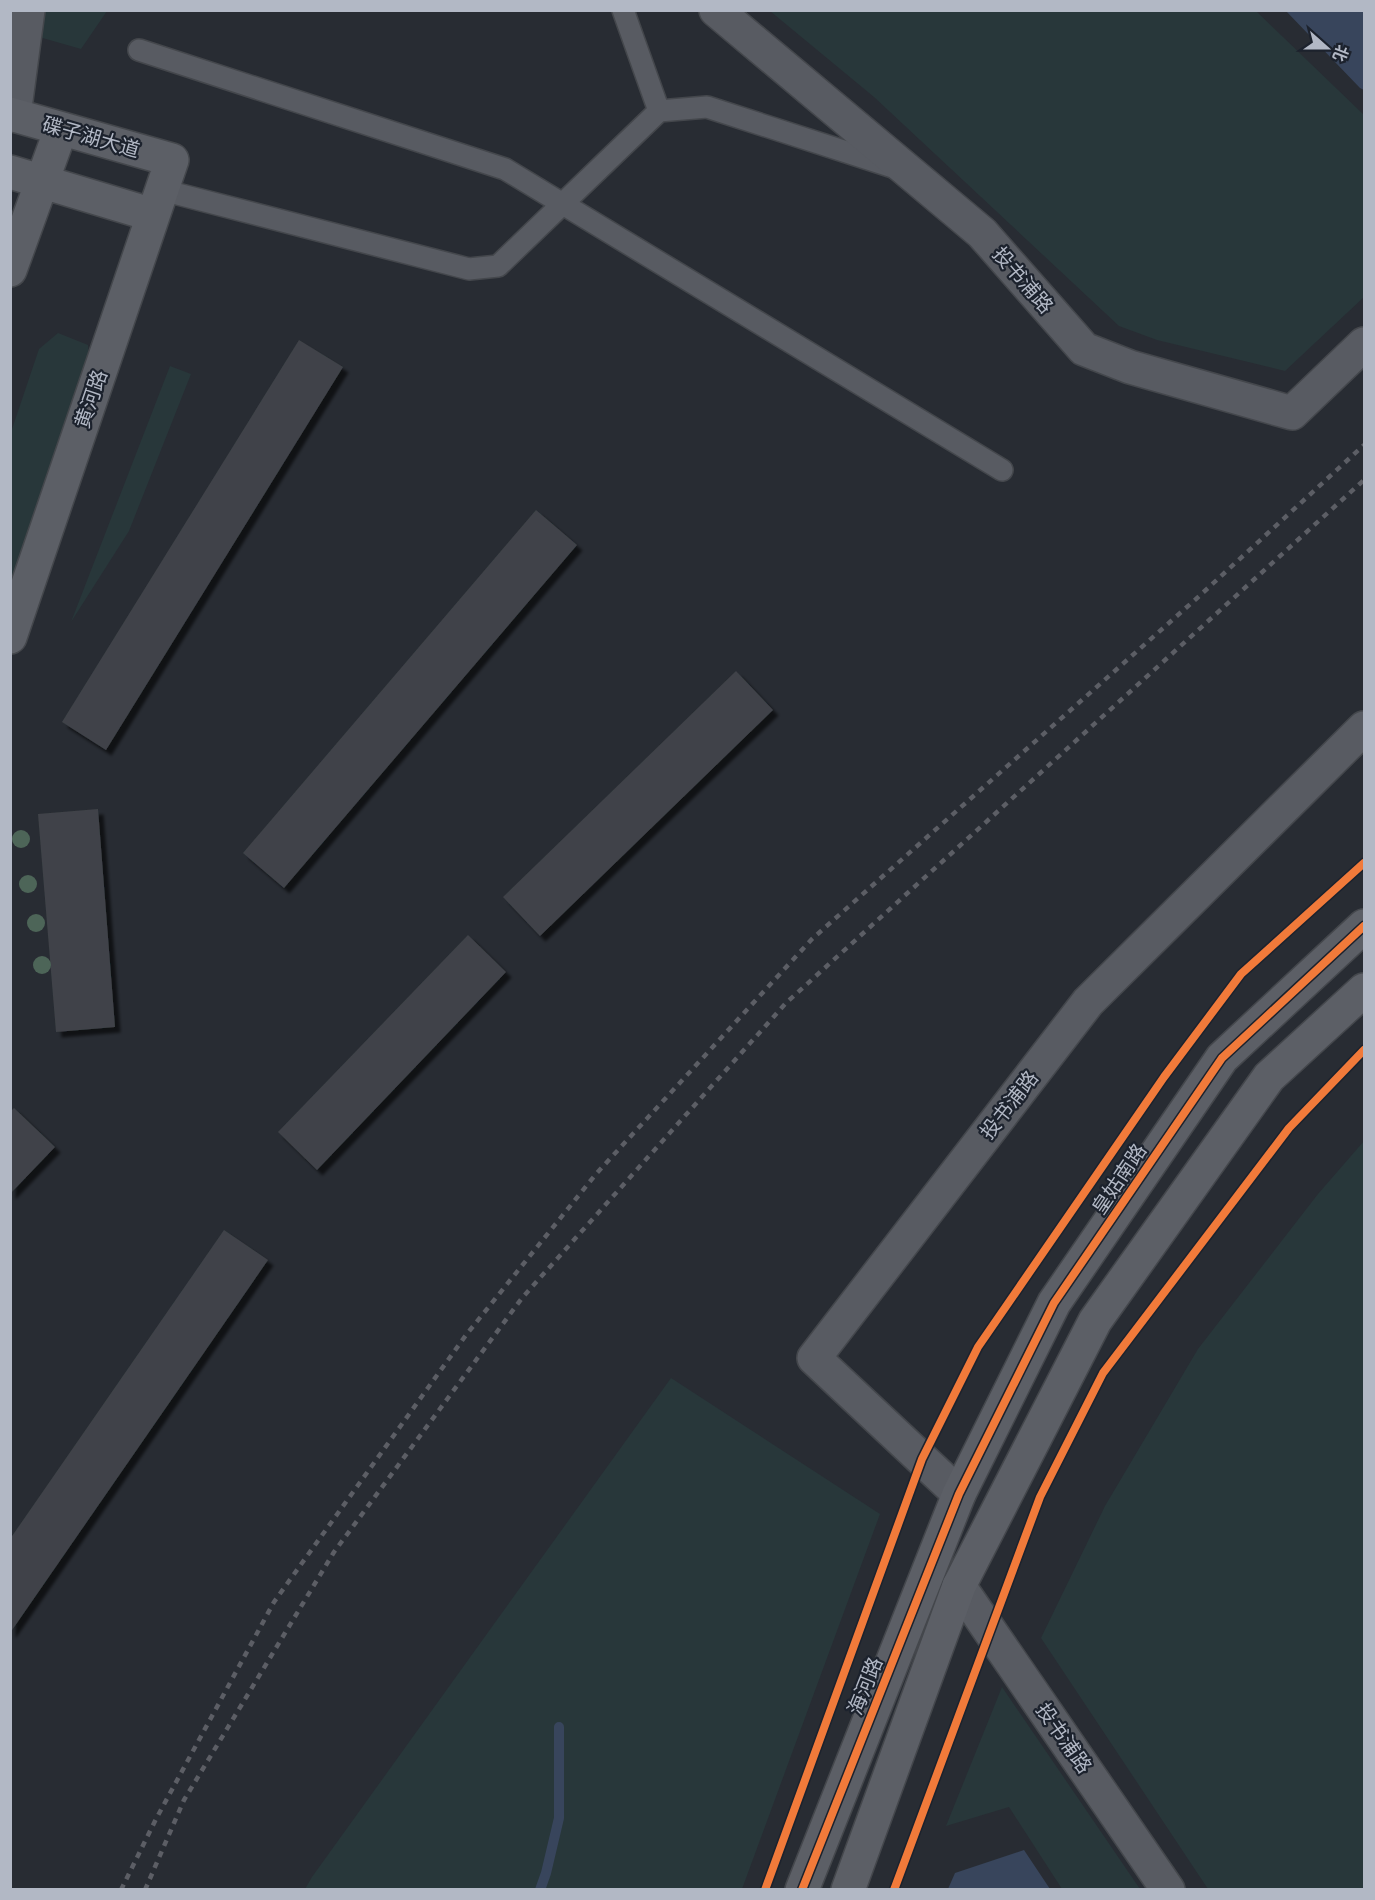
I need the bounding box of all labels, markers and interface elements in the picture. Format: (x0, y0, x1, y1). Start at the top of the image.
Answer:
north arrow (1297, 18, 1357, 78)
text: 北 (1329, 42, 1352, 64)
street label: 碟子湖大道 (40, 112, 142, 162)
street label: 投书浦路 (988, 242, 1058, 318)
street label: 黄河路 (70, 367, 112, 431)
street label: 投书浦路 (975, 1066, 1043, 1144)
street label: 皇姑南路 (1087, 1139, 1151, 1219)
street label: 海河路 (843, 1654, 887, 1718)
street label: 投书浦路 (1031, 1698, 1097, 1778)

